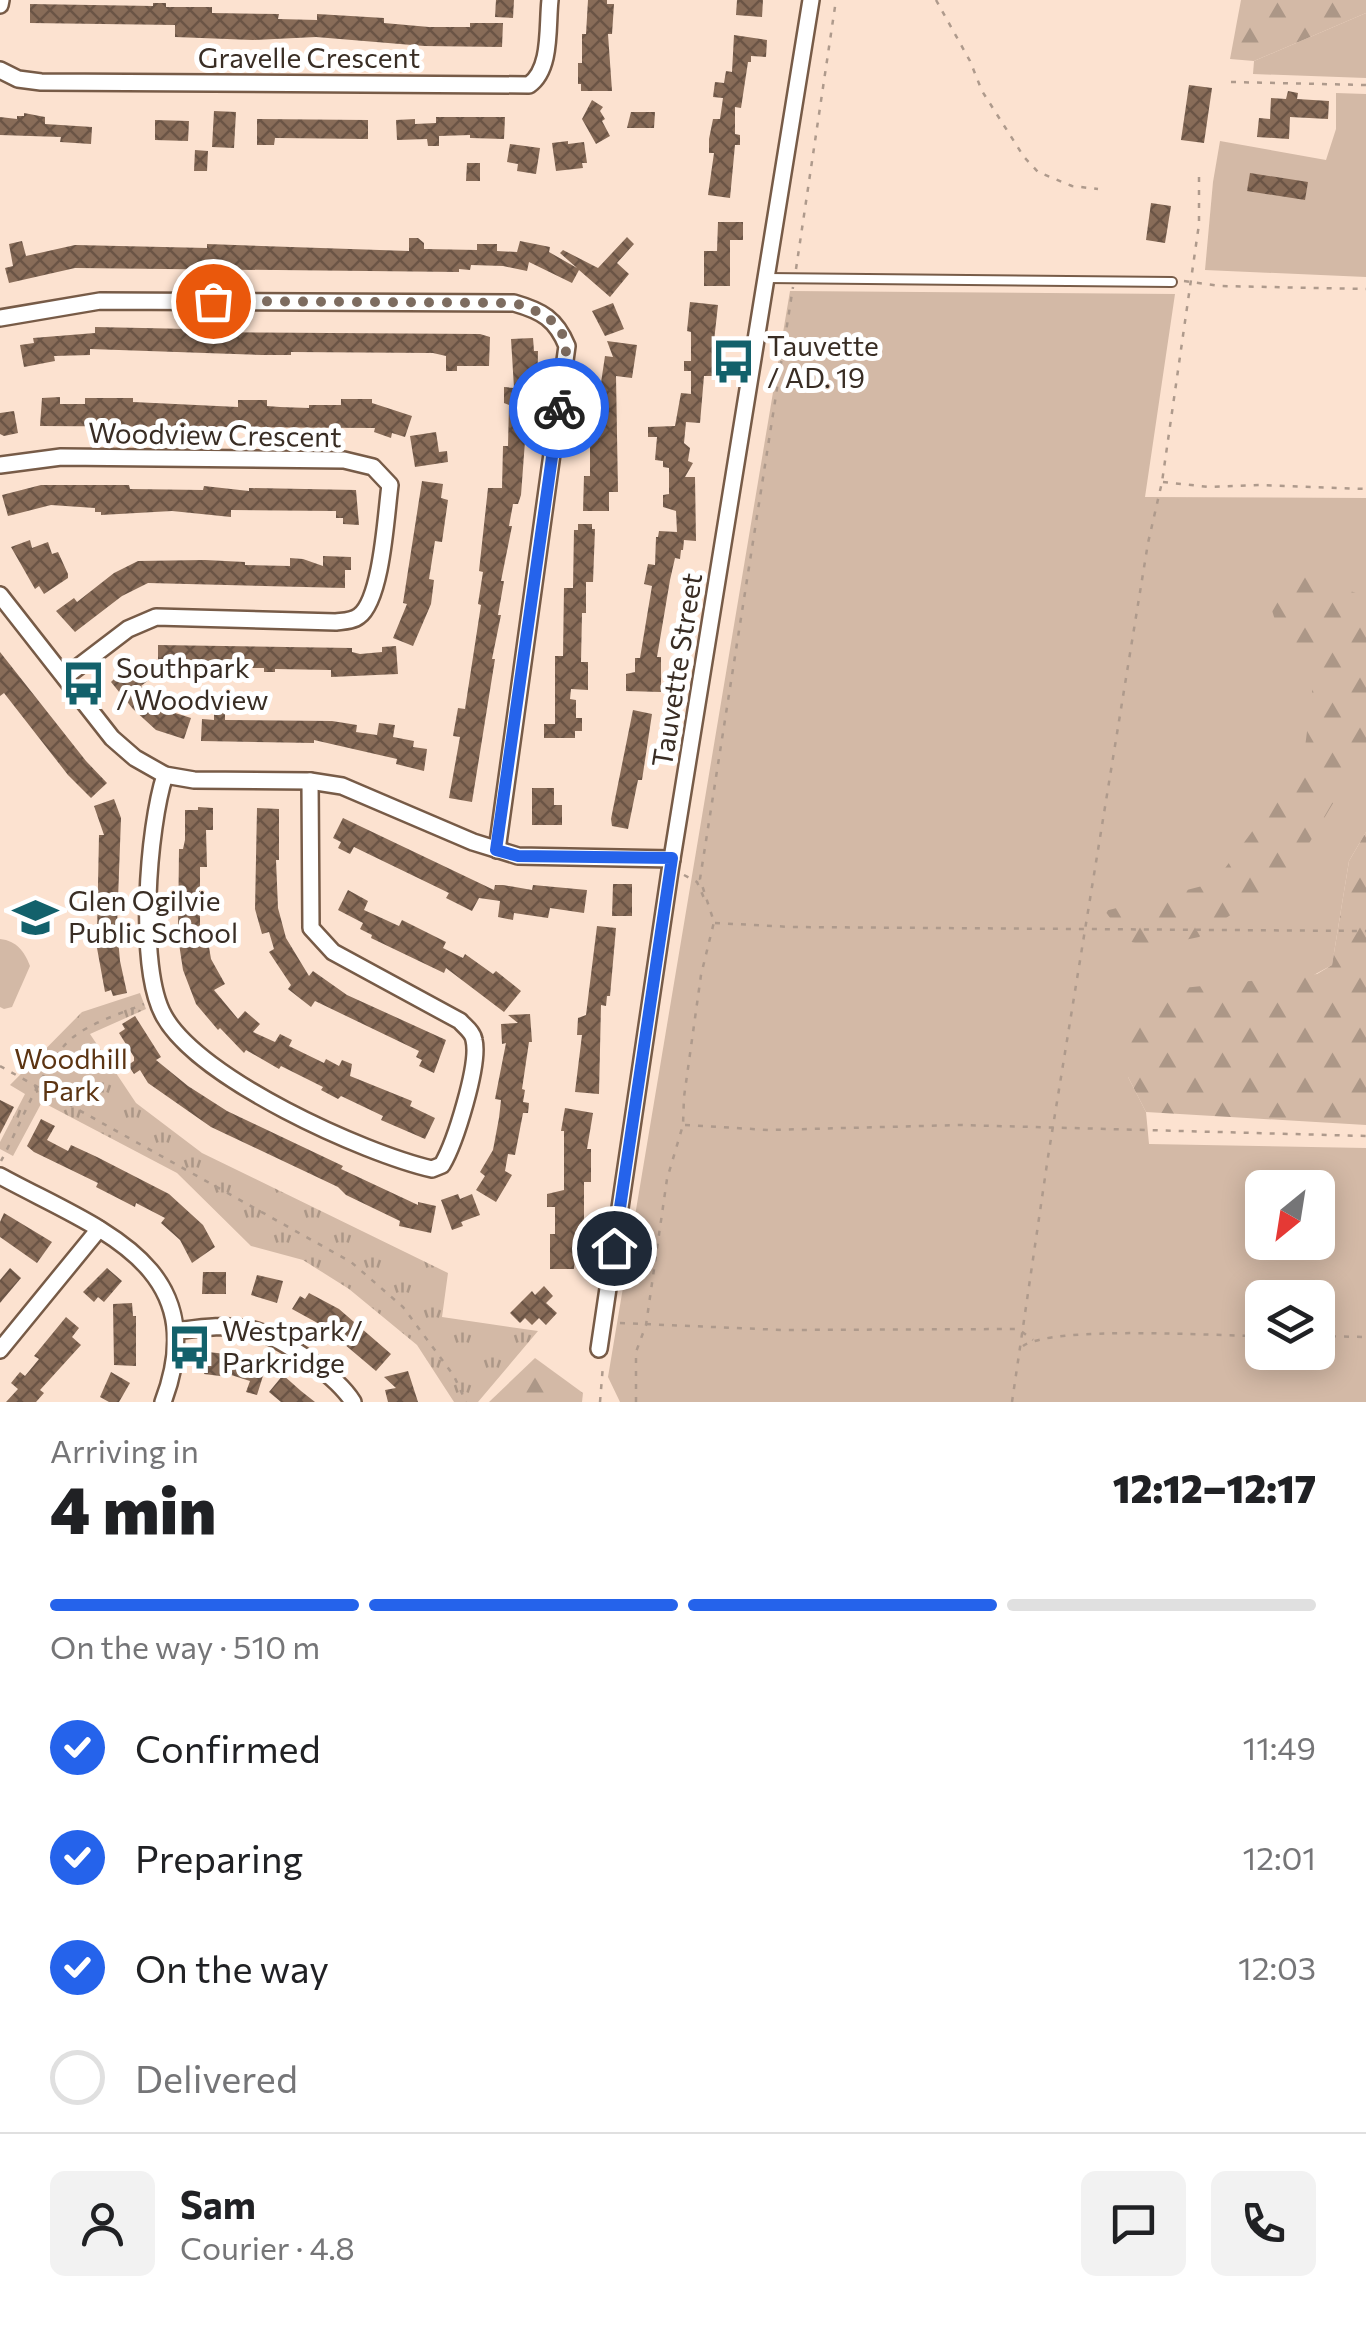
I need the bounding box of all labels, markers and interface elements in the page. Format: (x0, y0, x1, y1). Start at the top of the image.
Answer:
street label: Gravelle Crescent (198, 40, 420, 74)
pin (171, 259, 256, 344)
icon: bag (186, 274, 241, 329)
place label: Tauvette / AD. 19 (767, 328, 879, 394)
bus stop icon: Tauvette / AD. 19 (710, 338, 758, 386)
courier (509, 358, 609, 458)
icon: bike (532, 381, 587, 436)
street label: Woodview Crescent (88, 415, 342, 453)
street label: Tauvette Street (644, 570, 708, 769)
place label: Southpark / Woodview (116, 650, 268, 716)
bus stop icon: Southpark / Woodview (59, 660, 107, 708)
place label: Glen Ogilvie Public School (68, 883, 238, 949)
school or university icon: Glen Ogilvie Public School (11, 893, 59, 941)
park label: Woodhill Park (14, 1041, 128, 1107)
north arrow (1245, 1170, 1335, 1260)
map controls (1245, 1170, 1335, 1370)
pin (572, 1206, 657, 1291)
icon: home (587, 1221, 642, 1276)
button: layers (1245, 1280, 1335, 1370)
place label: Westpark / Parkridge (222, 1313, 363, 1379)
bus stop icon: Westpark / Parkridge (165, 1323, 213, 1371)
text: Arriving in (50, 1430, 199, 1470)
text: 12:12–12:17 (1113, 1464, 1316, 1511)
text: 4 min (50, 1468, 216, 1547)
text: On the way · 510 m (50, 1626, 320, 1666)
icon: check (50, 1720, 105, 1775)
text: Confirmed (135, 1724, 321, 1771)
text: 11:49 (1242, 1727, 1316, 1767)
icon: check (50, 1830, 105, 1885)
text: Preparing (135, 1834, 303, 1881)
text: 12:01 (1242, 1837, 1316, 1877)
icon: check (50, 1940, 105, 1995)
text: On the way (135, 1944, 329, 1991)
text: 12:03 (1238, 1947, 1316, 1987)
text: Delivered (135, 2054, 298, 2101)
button: person (50, 2171, 155, 2276)
button: chat (1081, 2171, 1186, 2276)
button: phone (1211, 2171, 1316, 2276)
text: Sam (180, 2180, 256, 2227)
text: Courier · 4.8 (180, 2227, 355, 2267)

